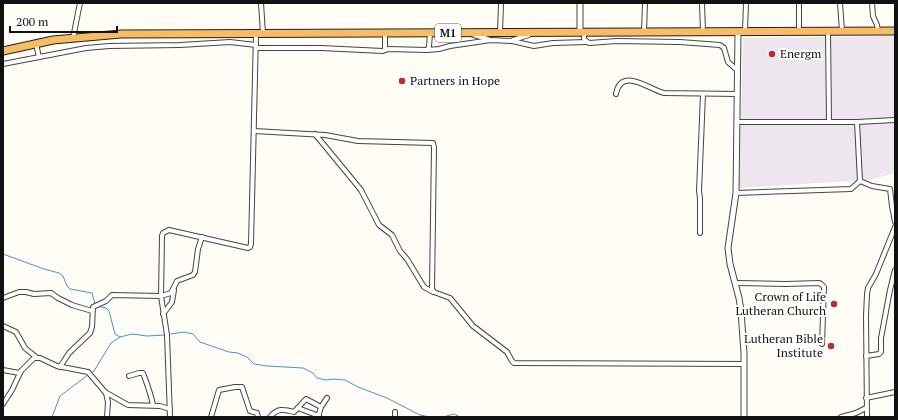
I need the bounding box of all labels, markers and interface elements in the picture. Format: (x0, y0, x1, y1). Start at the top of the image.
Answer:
scale bar (10, 8, 117, 34)
text: 200 m (16, 14, 49, 29)
road number: M1 (435, 24, 461, 42)
place label: Energm (780, 46, 822, 61)
marker: Energm (767, 49, 777, 59)
place label: Partners in Hope (410, 73, 500, 88)
marker: Partners in Hope (397, 76, 407, 86)
place label: Crown of Life Lutheran Church (735, 289, 826, 318)
marker: Crown of Life Lutheran Church (829, 299, 839, 309)
place label: Lutheran Bible Institute (744, 331, 823, 360)
marker: Lutheran Bible Institute (826, 341, 836, 351)

